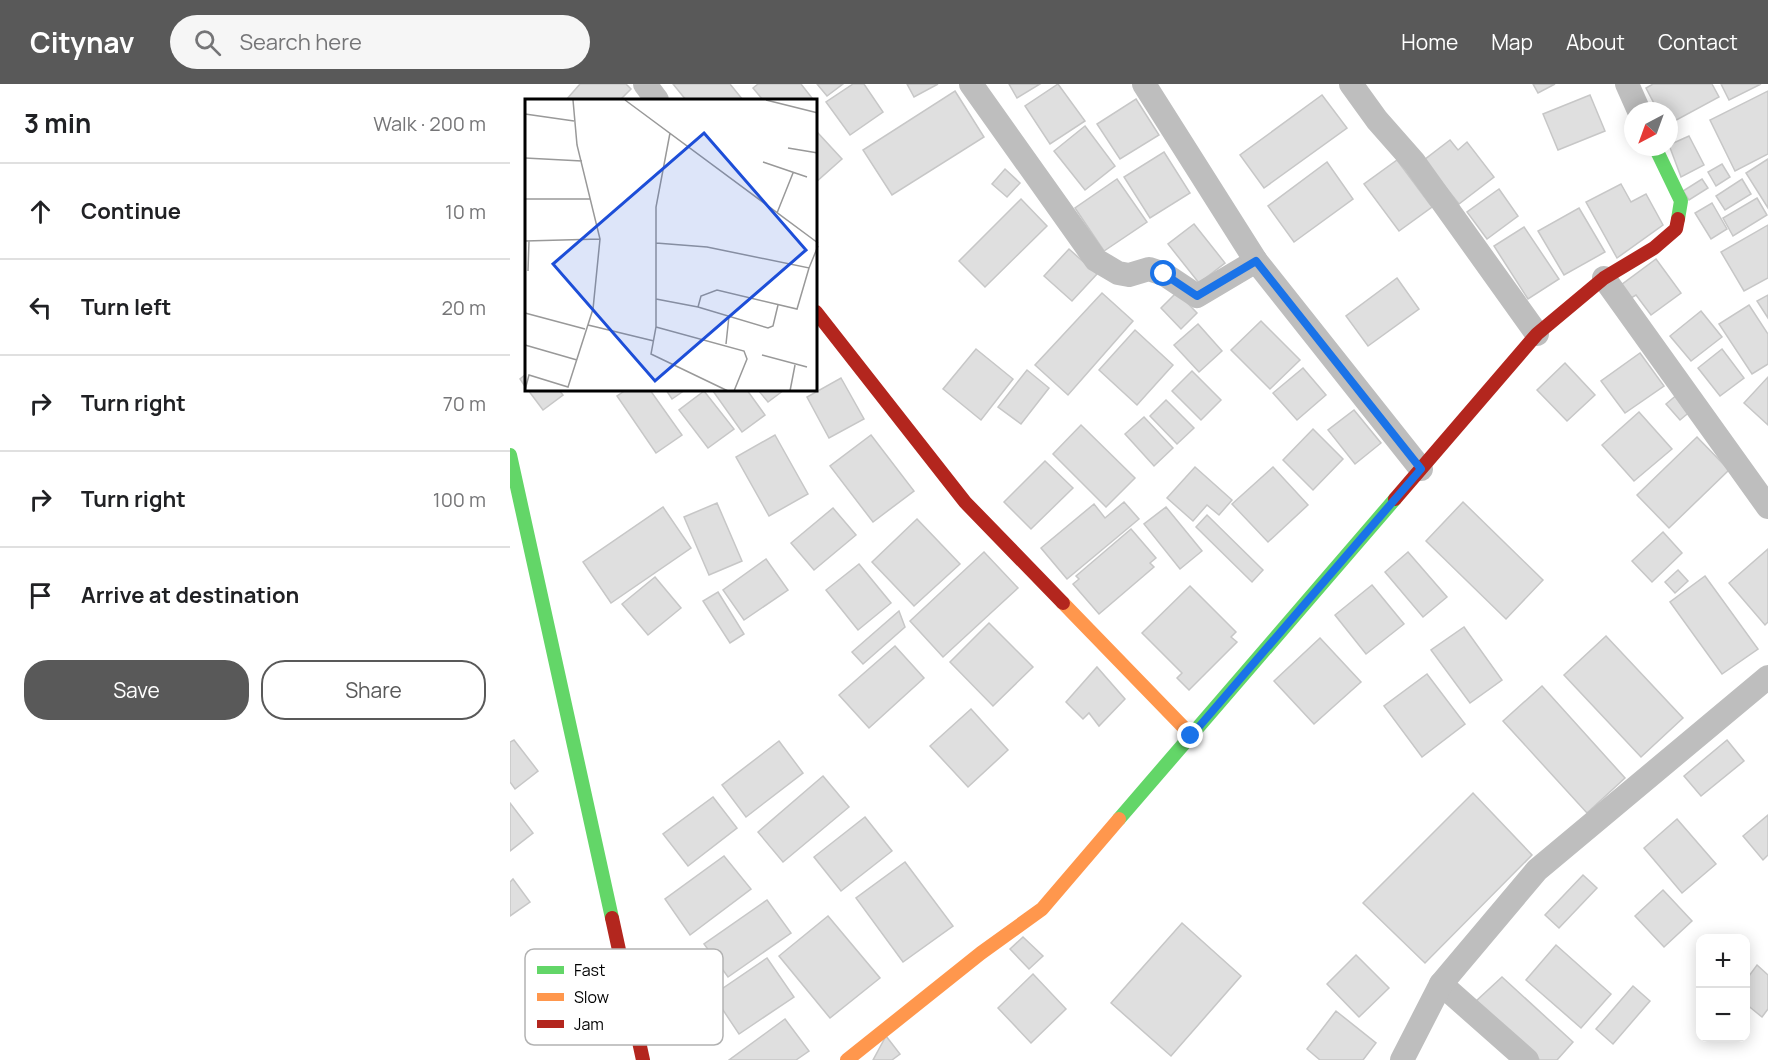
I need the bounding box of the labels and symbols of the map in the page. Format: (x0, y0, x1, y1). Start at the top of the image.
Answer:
inset map (525, 99, 818, 392)
north arrow (1624, 102, 1678, 156)
route start (1150, 260, 1176, 286)
route end (1177, 722, 1203, 748)
legend (525, 949, 723, 1045)
text: Fast (574, 959, 605, 981)
text: Slow (574, 986, 609, 1008)
text: Jam (574, 1013, 604, 1035)

